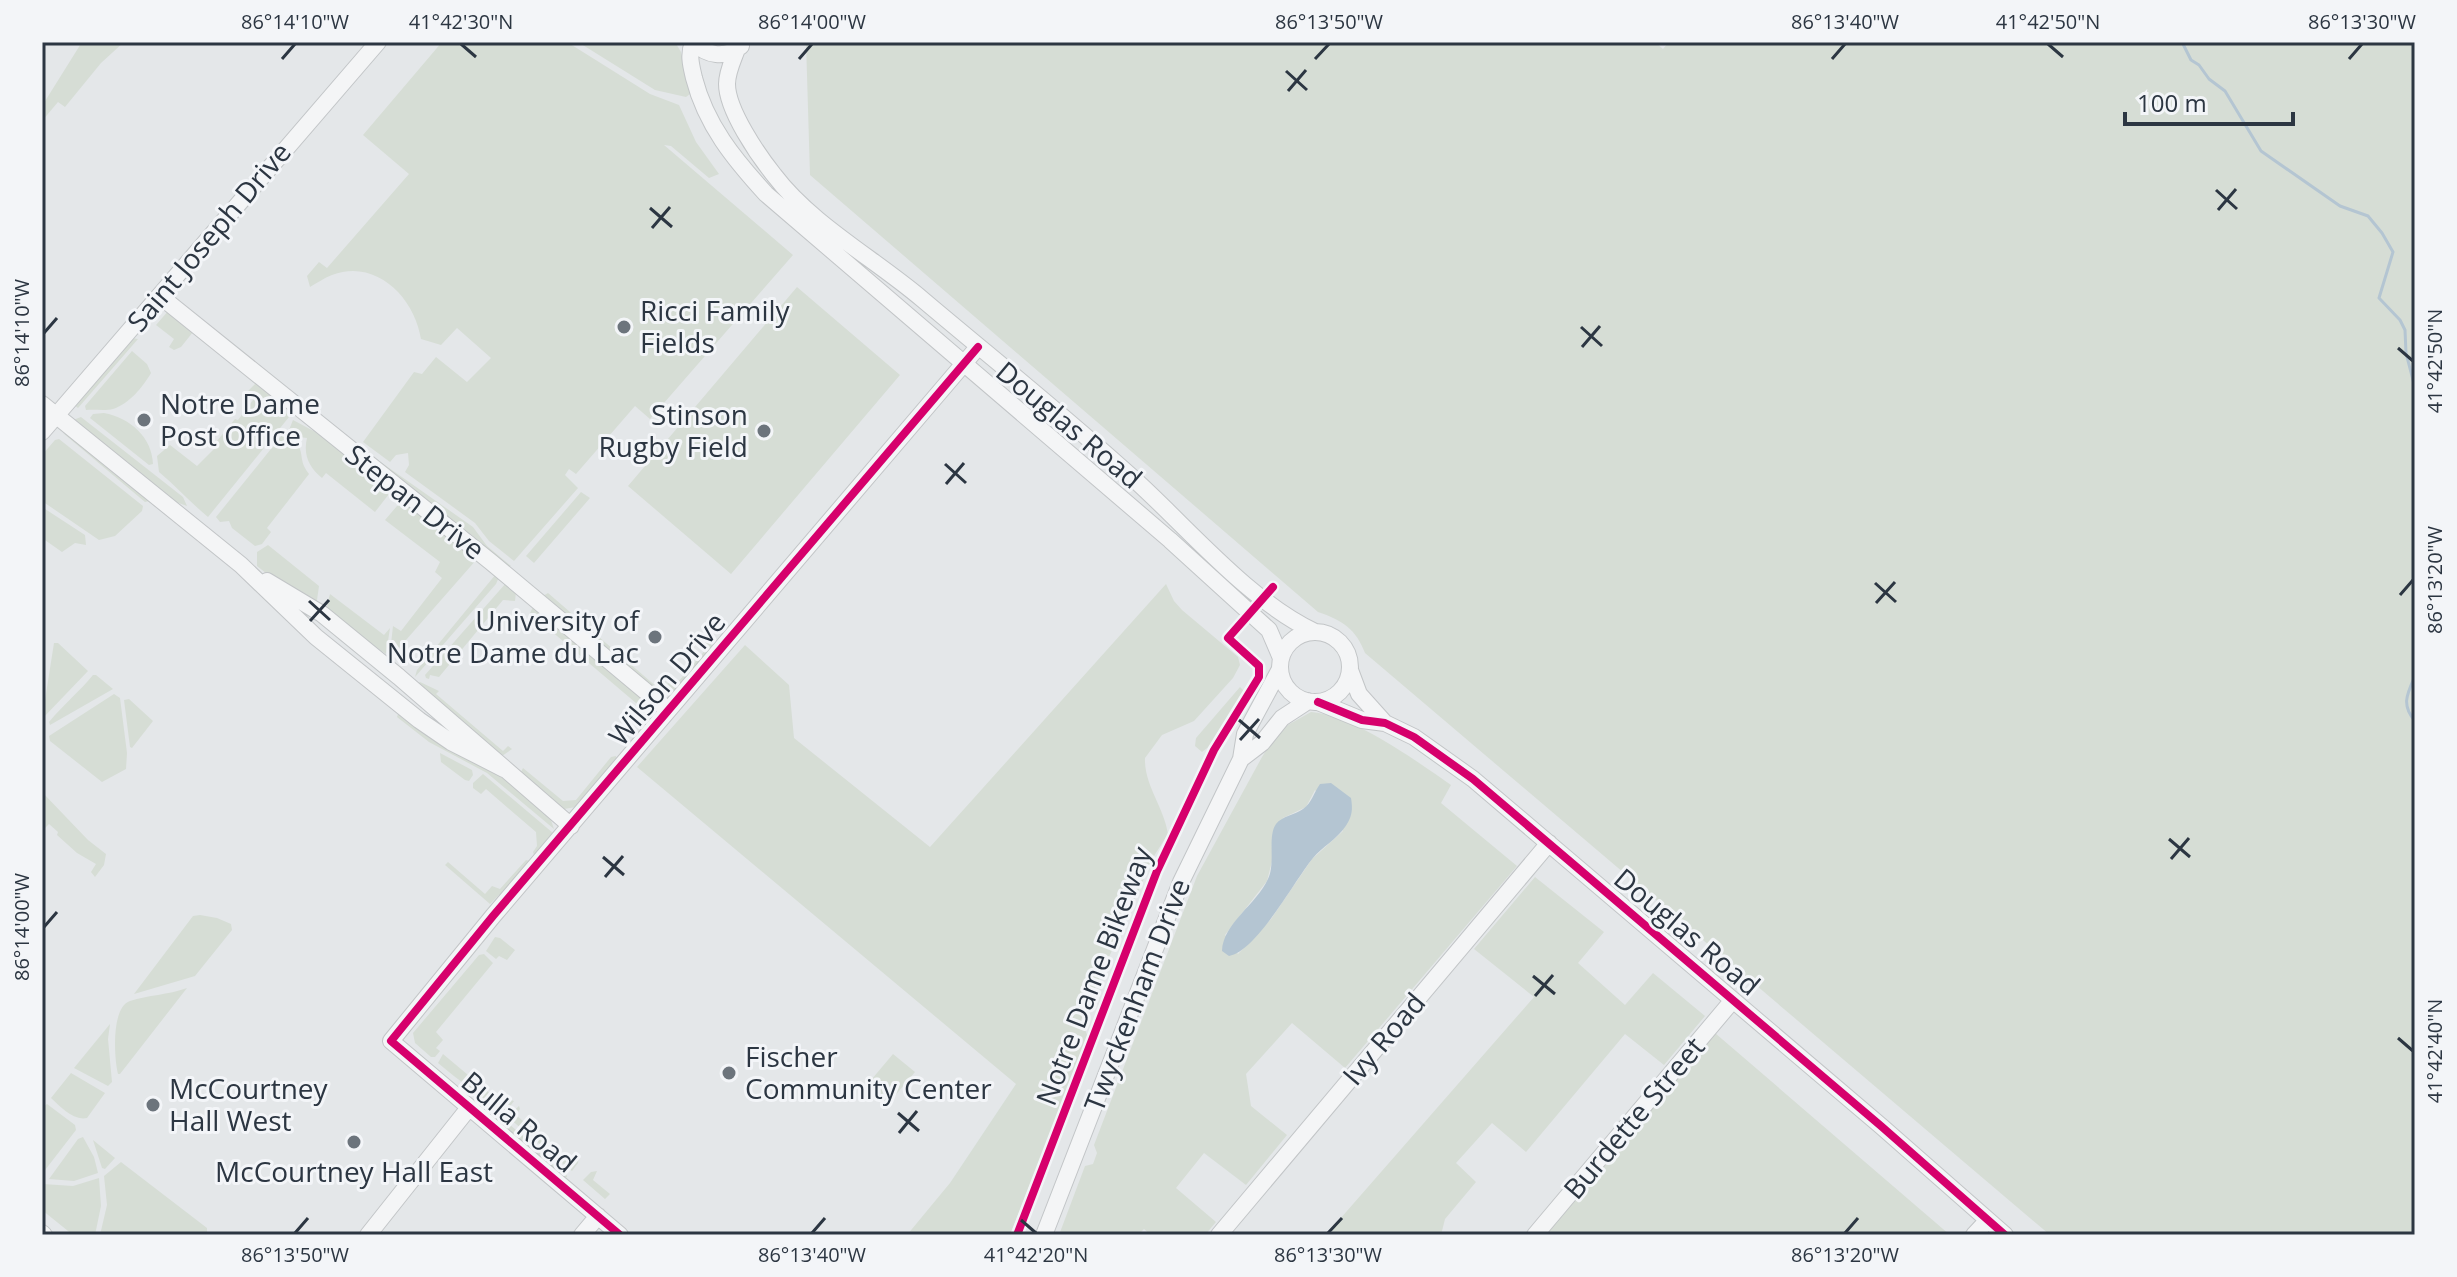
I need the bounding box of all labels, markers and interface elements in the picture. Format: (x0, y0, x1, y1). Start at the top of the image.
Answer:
text: 86°14'10"W (241, 8, 350, 35)
text: 41°42'30"N (409, 8, 513, 35)
text: 86°14'00"W (758, 8, 867, 35)
text: 86°13'50"W (1275, 8, 1384, 35)
text: 86°13'40"W (1791, 8, 1900, 35)
text: 41°42'50"N (1996, 8, 2100, 35)
text: 86°13'30"W (2308, 8, 2417, 35)
scale bar (2125, 76, 2293, 126)
text: 100 m (2137, 86, 2207, 119)
street label: Saint Joseph Drive (118, 134, 299, 339)
text: 86°14'10"W (8, 278, 35, 387)
place label: Ricci Family Fields (640, 291, 791, 361)
text: 41°42'50"N (2421, 309, 2448, 413)
marker: Ricci Family Fields (615, 318, 633, 336)
street label: Douglas Road (989, 352, 1151, 497)
place label: Notre Dame Post Office (160, 384, 320, 454)
place label: Stinson Rugby Field (598, 395, 748, 465)
marker: Notre Dame Post Office (135, 411, 153, 429)
marker: Stinson Rugby Field (755, 422, 773, 440)
street label: Stepan Drive (338, 435, 493, 568)
text: 86°13'20"W (2421, 525, 2448, 634)
place label: University of Notre Dame du Lac (387, 601, 641, 671)
street label: Wilson Drive (599, 604, 733, 753)
marker: University of Notre Dame du Lac (646, 628, 664, 646)
street label: Notre Dame Bikeway (1026, 840, 1160, 1110)
street label: Douglas Road (1607, 859, 1769, 1004)
text: 86°14'00"W (8, 872, 35, 981)
street label: Twyckenham Drive (1074, 873, 1198, 1117)
street label: Ivy Road (1333, 984, 1433, 1093)
text: 41°42'40"N (2421, 999, 2448, 1103)
street label: Burdette Street (1554, 1028, 1712, 1206)
place label: Fischer Community Center (745, 1037, 992, 1107)
street label: Bulla Road (454, 1062, 585, 1180)
marker: Fischer Community Center (720, 1064, 738, 1082)
place label: McCourtney Hall West (169, 1069, 329, 1139)
marker: McCourtney Hall West (144, 1096, 162, 1114)
marker: McCourtney Hall East (345, 1133, 363, 1151)
place label: McCourtney Hall East (215, 1152, 493, 1190)
text: 86°13'50"W (241, 1241, 350, 1268)
text: 86°13'40"W (758, 1241, 867, 1268)
text: 41°42'20"N (984, 1241, 1088, 1268)
text: 86°13'30"W (1274, 1241, 1383, 1268)
text: 86°13'20"W (1791, 1241, 1900, 1268)

